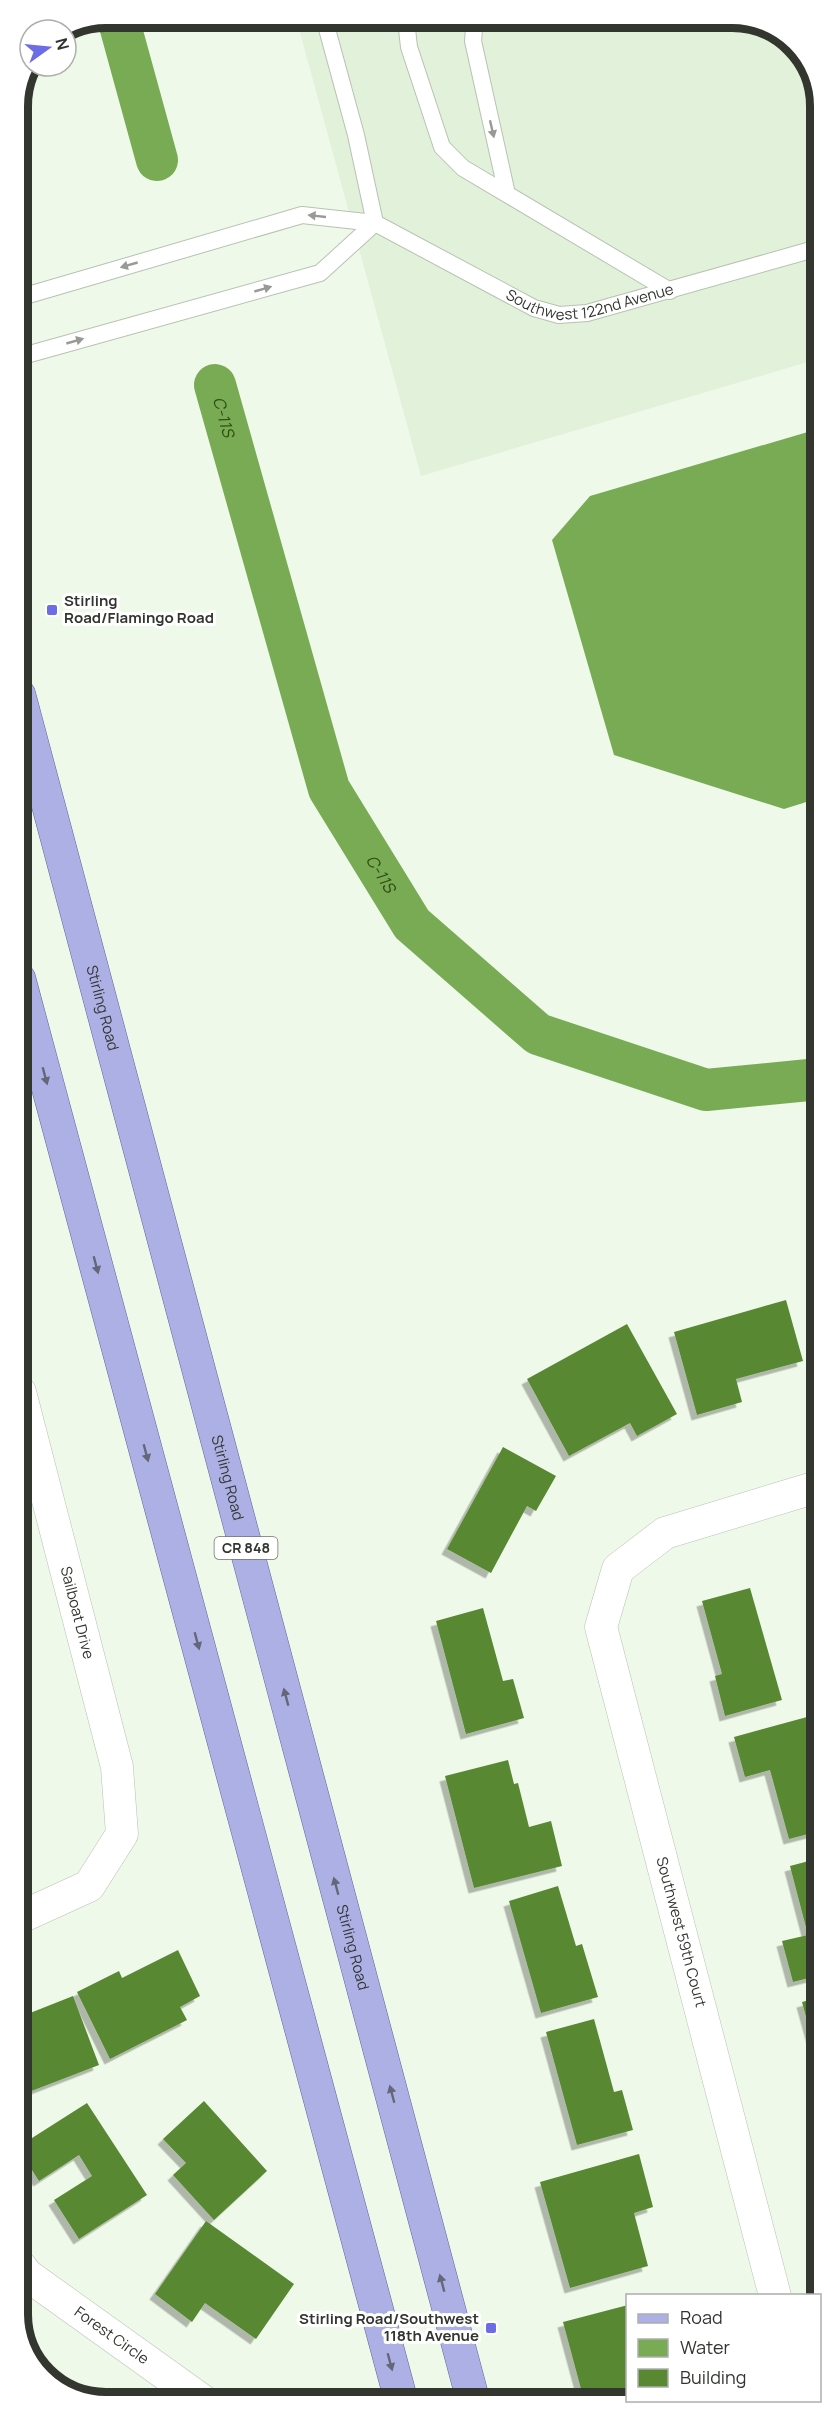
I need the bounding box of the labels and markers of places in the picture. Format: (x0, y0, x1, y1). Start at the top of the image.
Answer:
place label: Stirling Road/Flamingo Road (64, 590, 214, 628)
marker: Stirling Road/Flamingo Road (45, 603, 59, 617)
place label: Stirling Road/Southwest 118th Avenue (299, 2308, 479, 2346)
marker: Stirling Road/Southwest 118th Avenue (484, 2321, 498, 2335)

